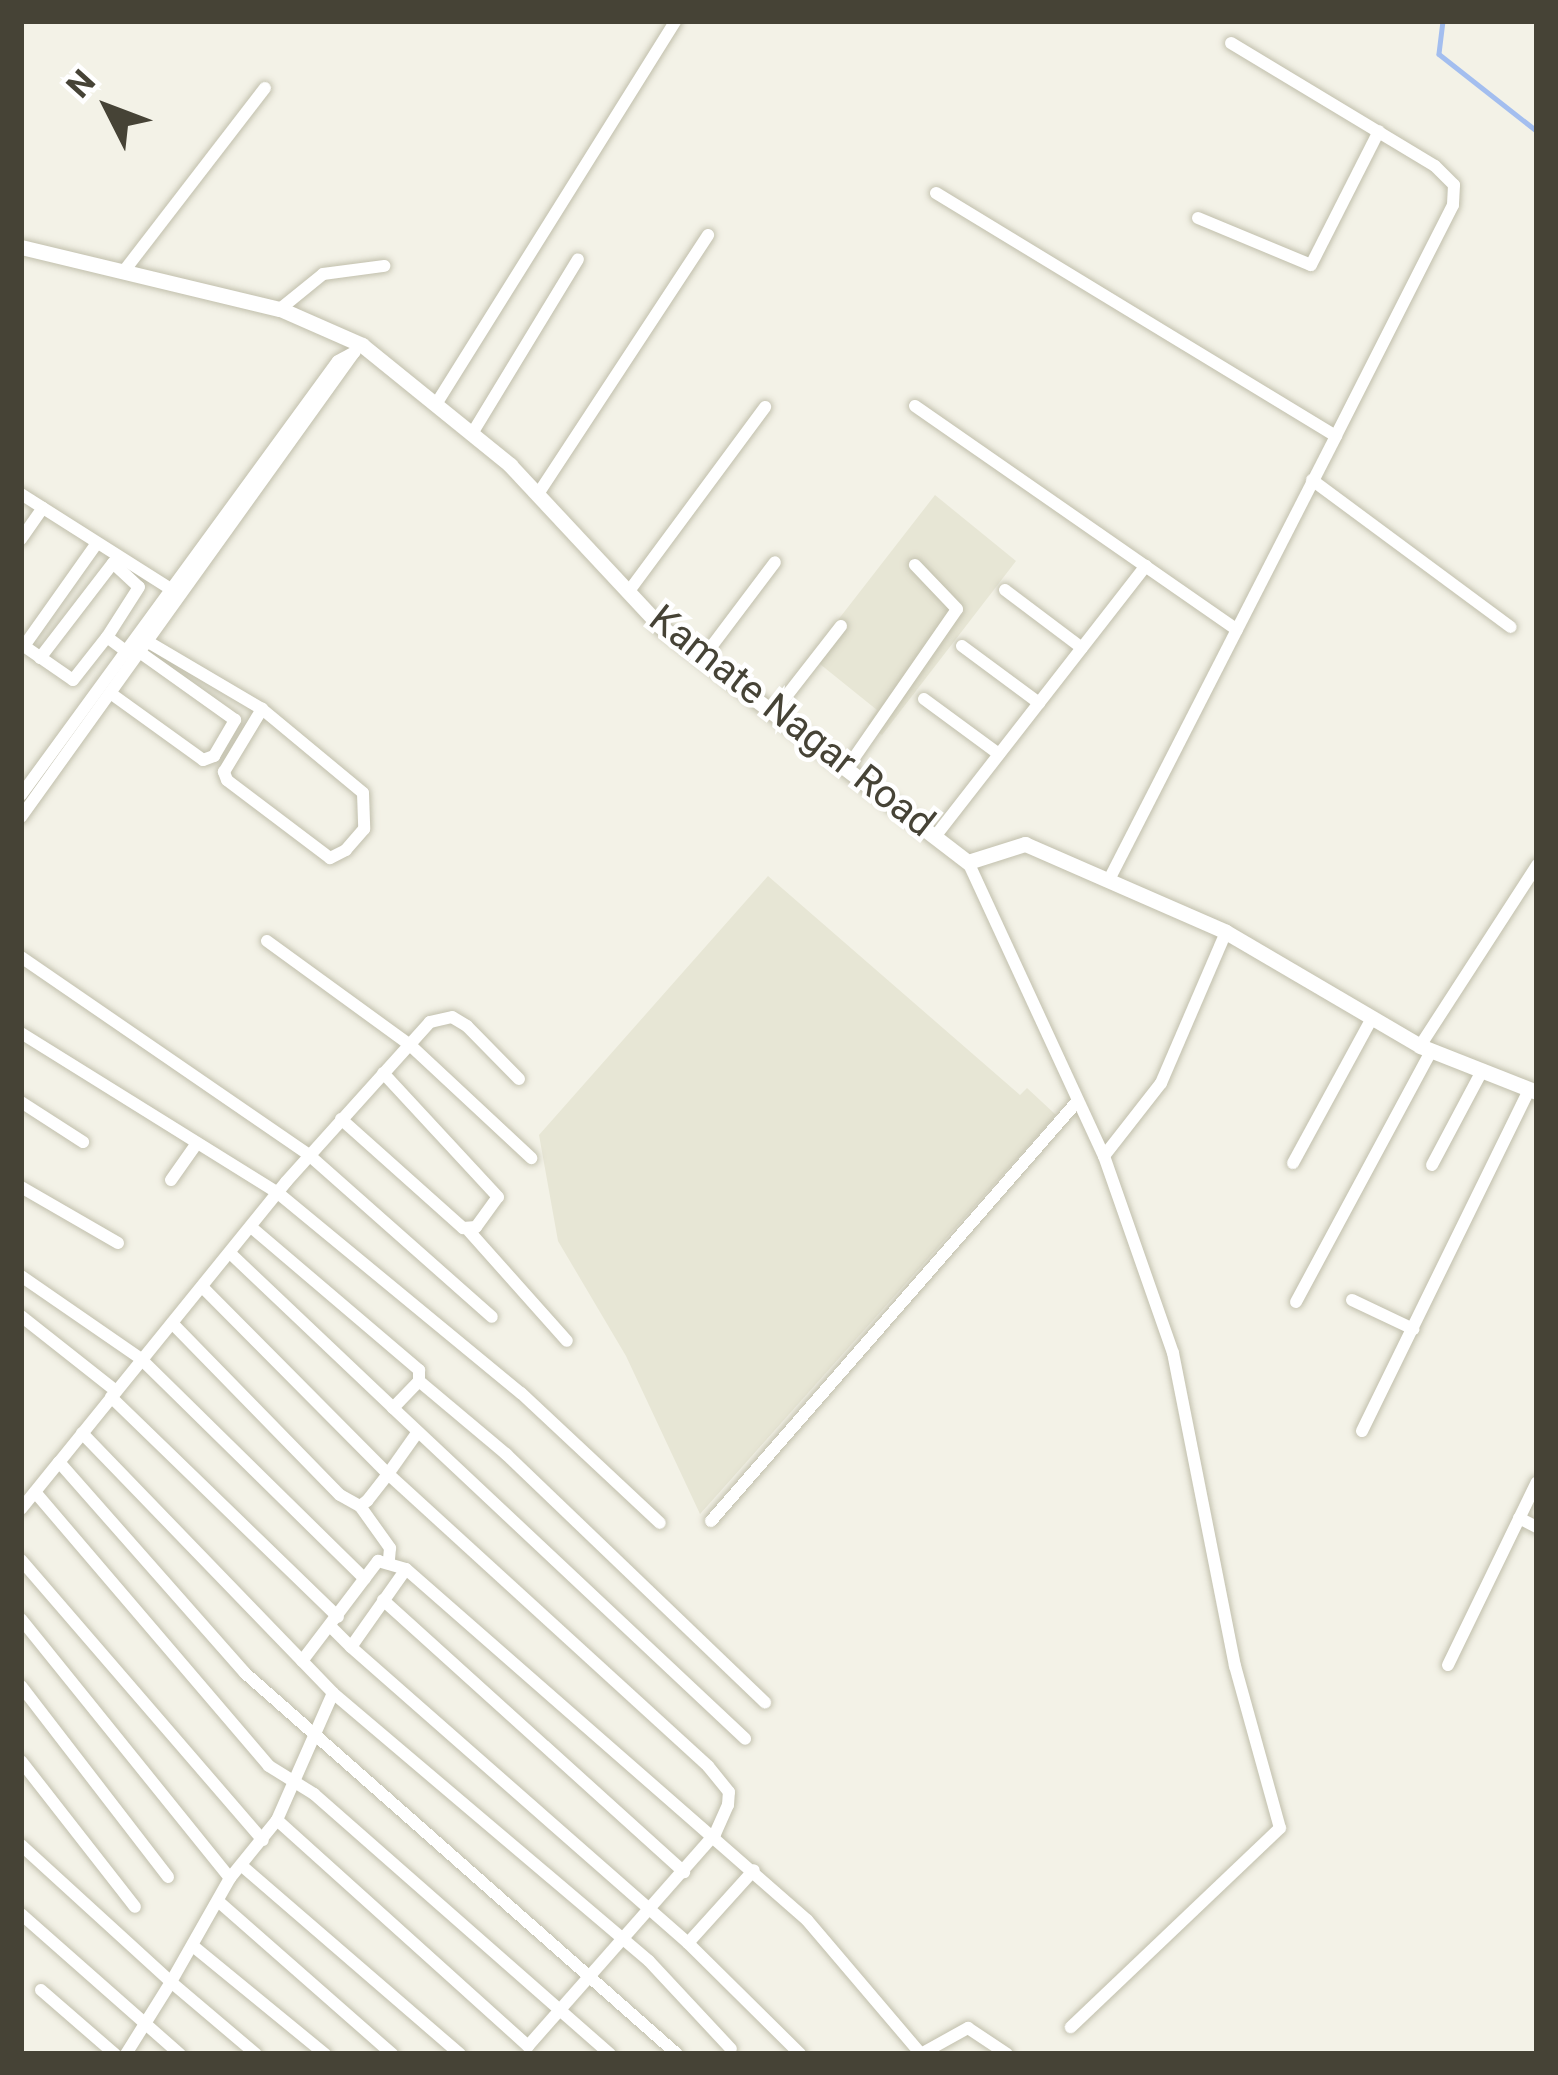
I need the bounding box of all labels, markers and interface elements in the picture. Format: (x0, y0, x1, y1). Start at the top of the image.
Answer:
north arrow (48, 48, 168, 168)
text: N (59, 62, 103, 105)
street label: Kamate Nagar Road (640, 595, 944, 847)

